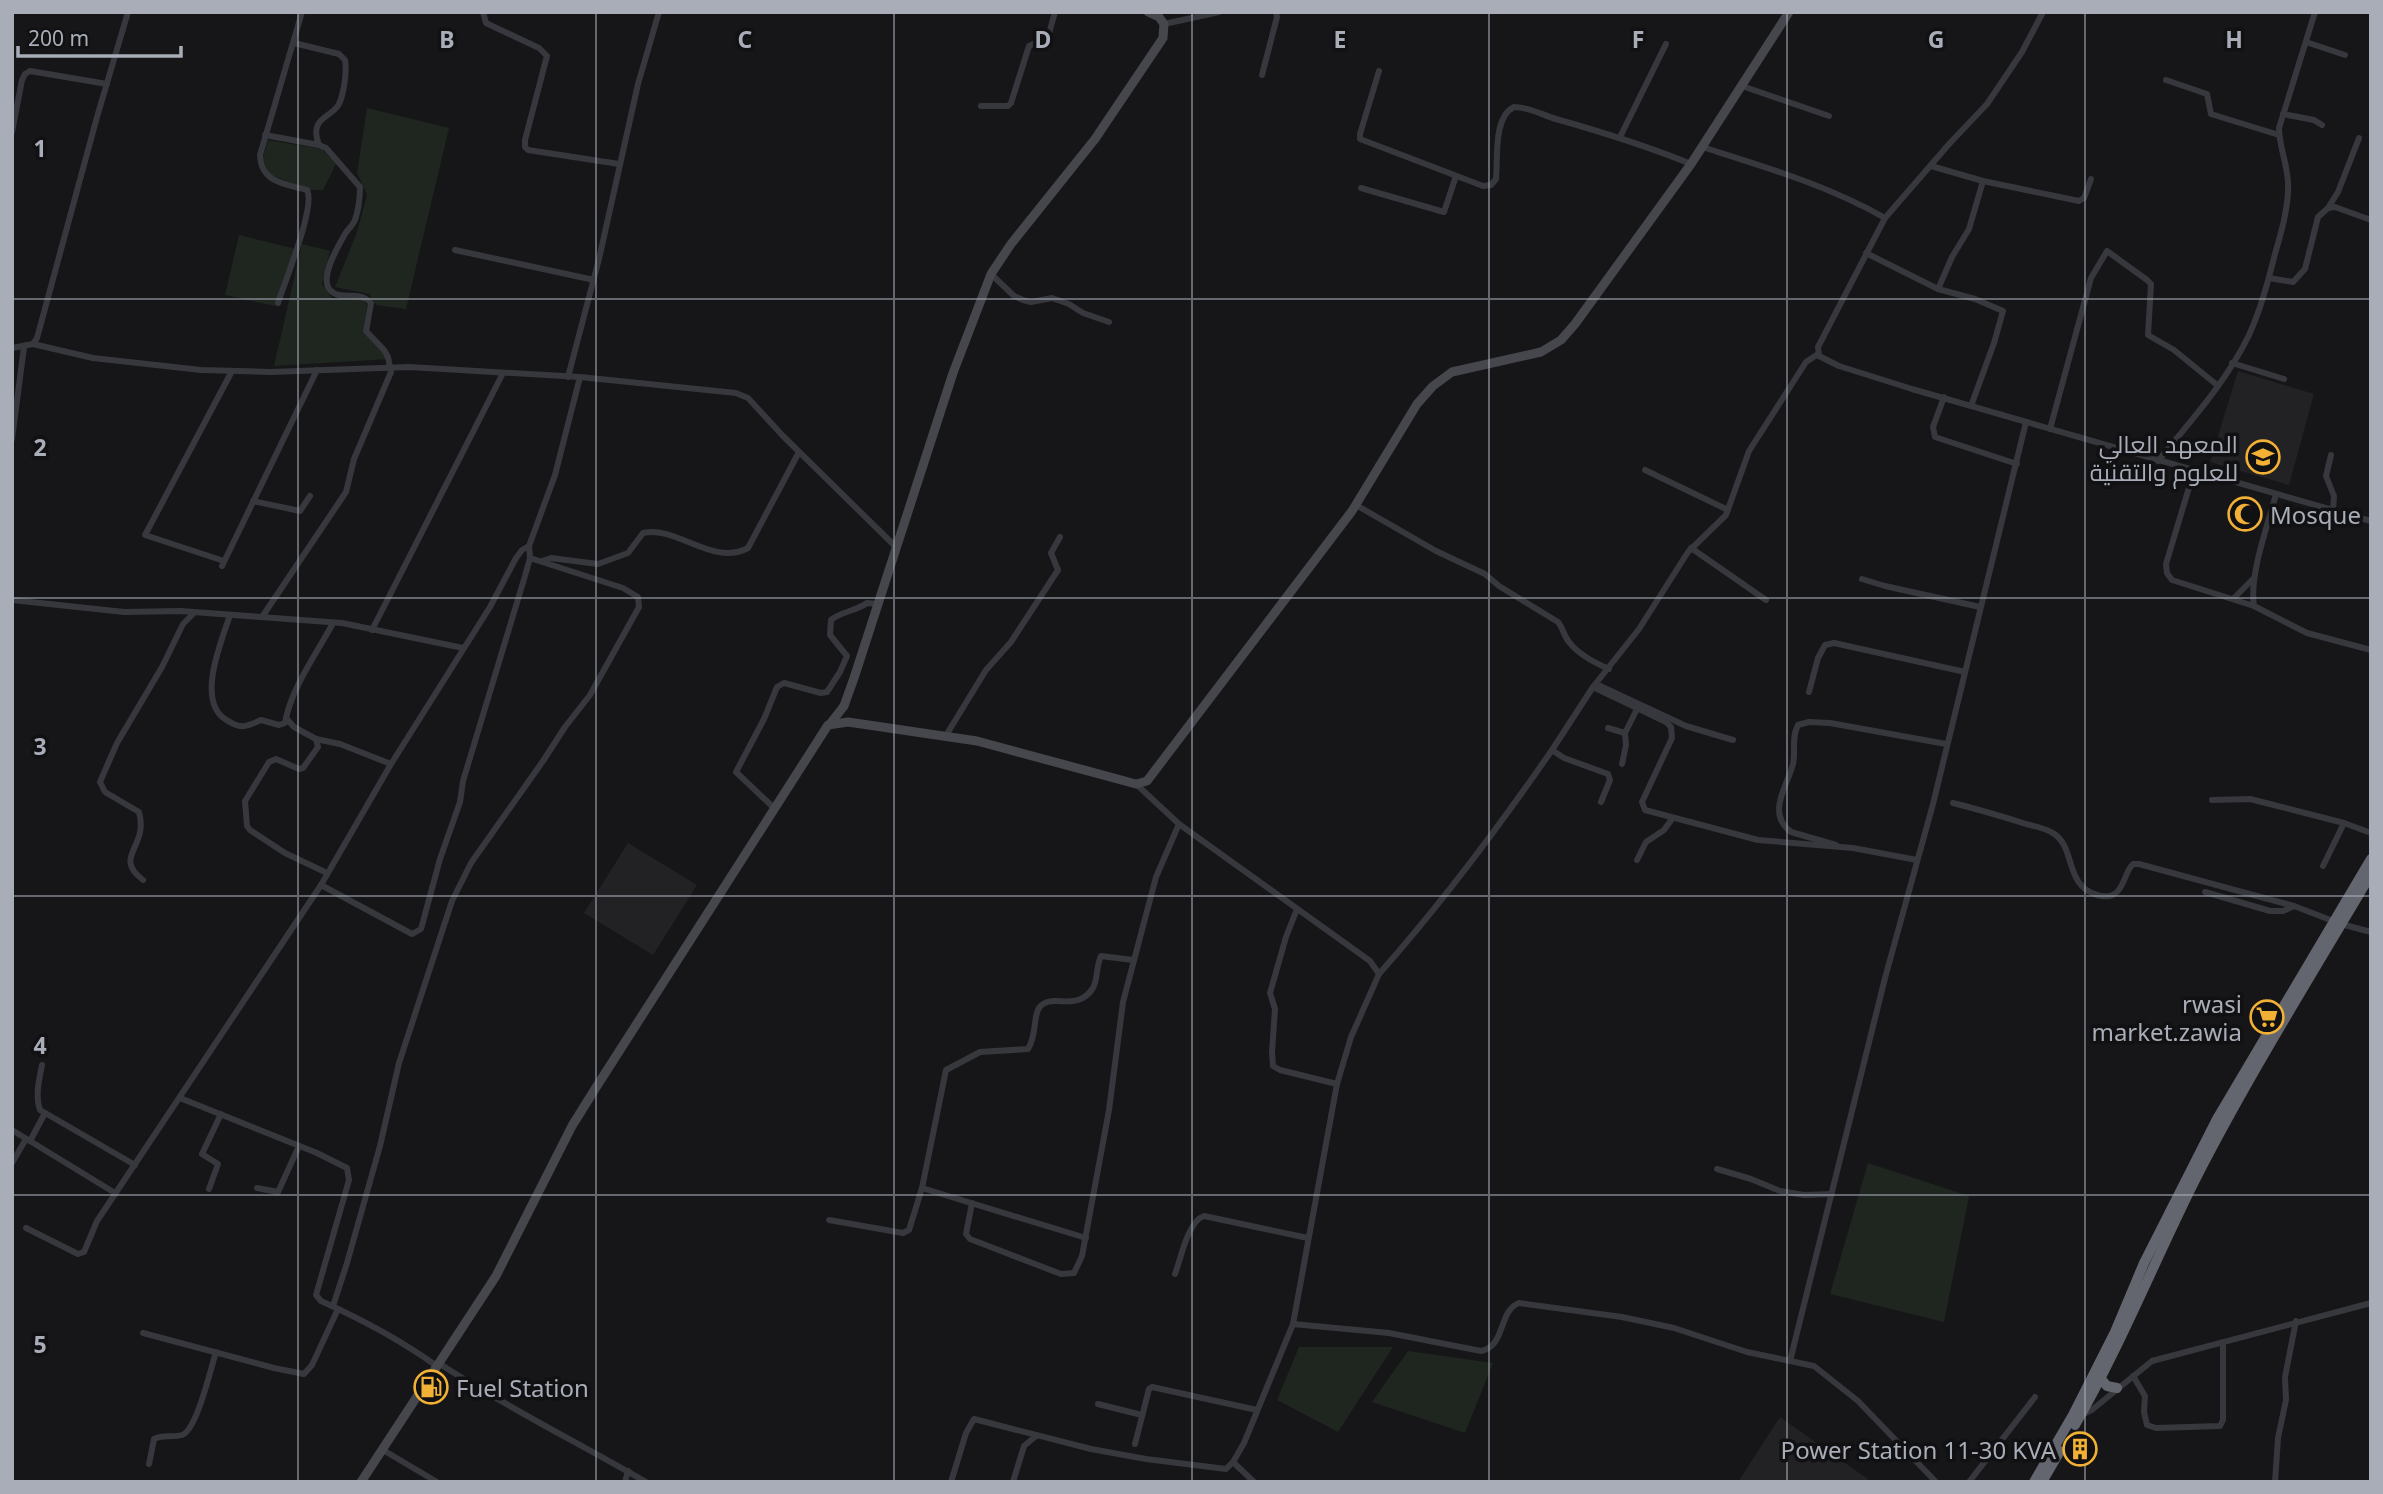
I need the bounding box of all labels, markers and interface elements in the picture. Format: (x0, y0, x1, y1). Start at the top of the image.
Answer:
scale bar (18, 14, 180, 58)
text: B (439, 23, 455, 55)
text: C (738, 23, 753, 55)
text: D (1035, 23, 1051, 55)
text: E (1334, 23, 1346, 55)
text: F (1632, 23, 1644, 55)
text: G (1928, 23, 1944, 55)
text: H (2225, 23, 2243, 55)
text: 200 m (28, 24, 89, 52)
text: 1 (33, 132, 47, 164)
place label: المعهد العالي للعلوم والتقنية (2090, 427, 2238, 489)
text: 2 (33, 431, 47, 463)
school or university icon: المعهد العالي للعلوم والتقنية (2244, 438, 2282, 476)
mosque icon: Mosque (2226, 495, 2264, 533)
place label: Mosque (2270, 498, 2361, 531)
text: 3 (33, 730, 47, 762)
place label: rwasi market.zawia (2091, 987, 2242, 1048)
supermarket icon: rwasi market.zawia (2248, 998, 2286, 1036)
text: 4 (33, 1029, 47, 1061)
text: 5 (33, 1328, 47, 1360)
fuel station icon: Fuel Station (412, 1368, 450, 1406)
place label: Fuel Station (456, 1371, 589, 1404)
building icon: Power Station 11-30 KVA (2061, 1430, 2099, 1468)
place label: Power Station 11-30 KVA (1781, 1433, 2057, 1466)

